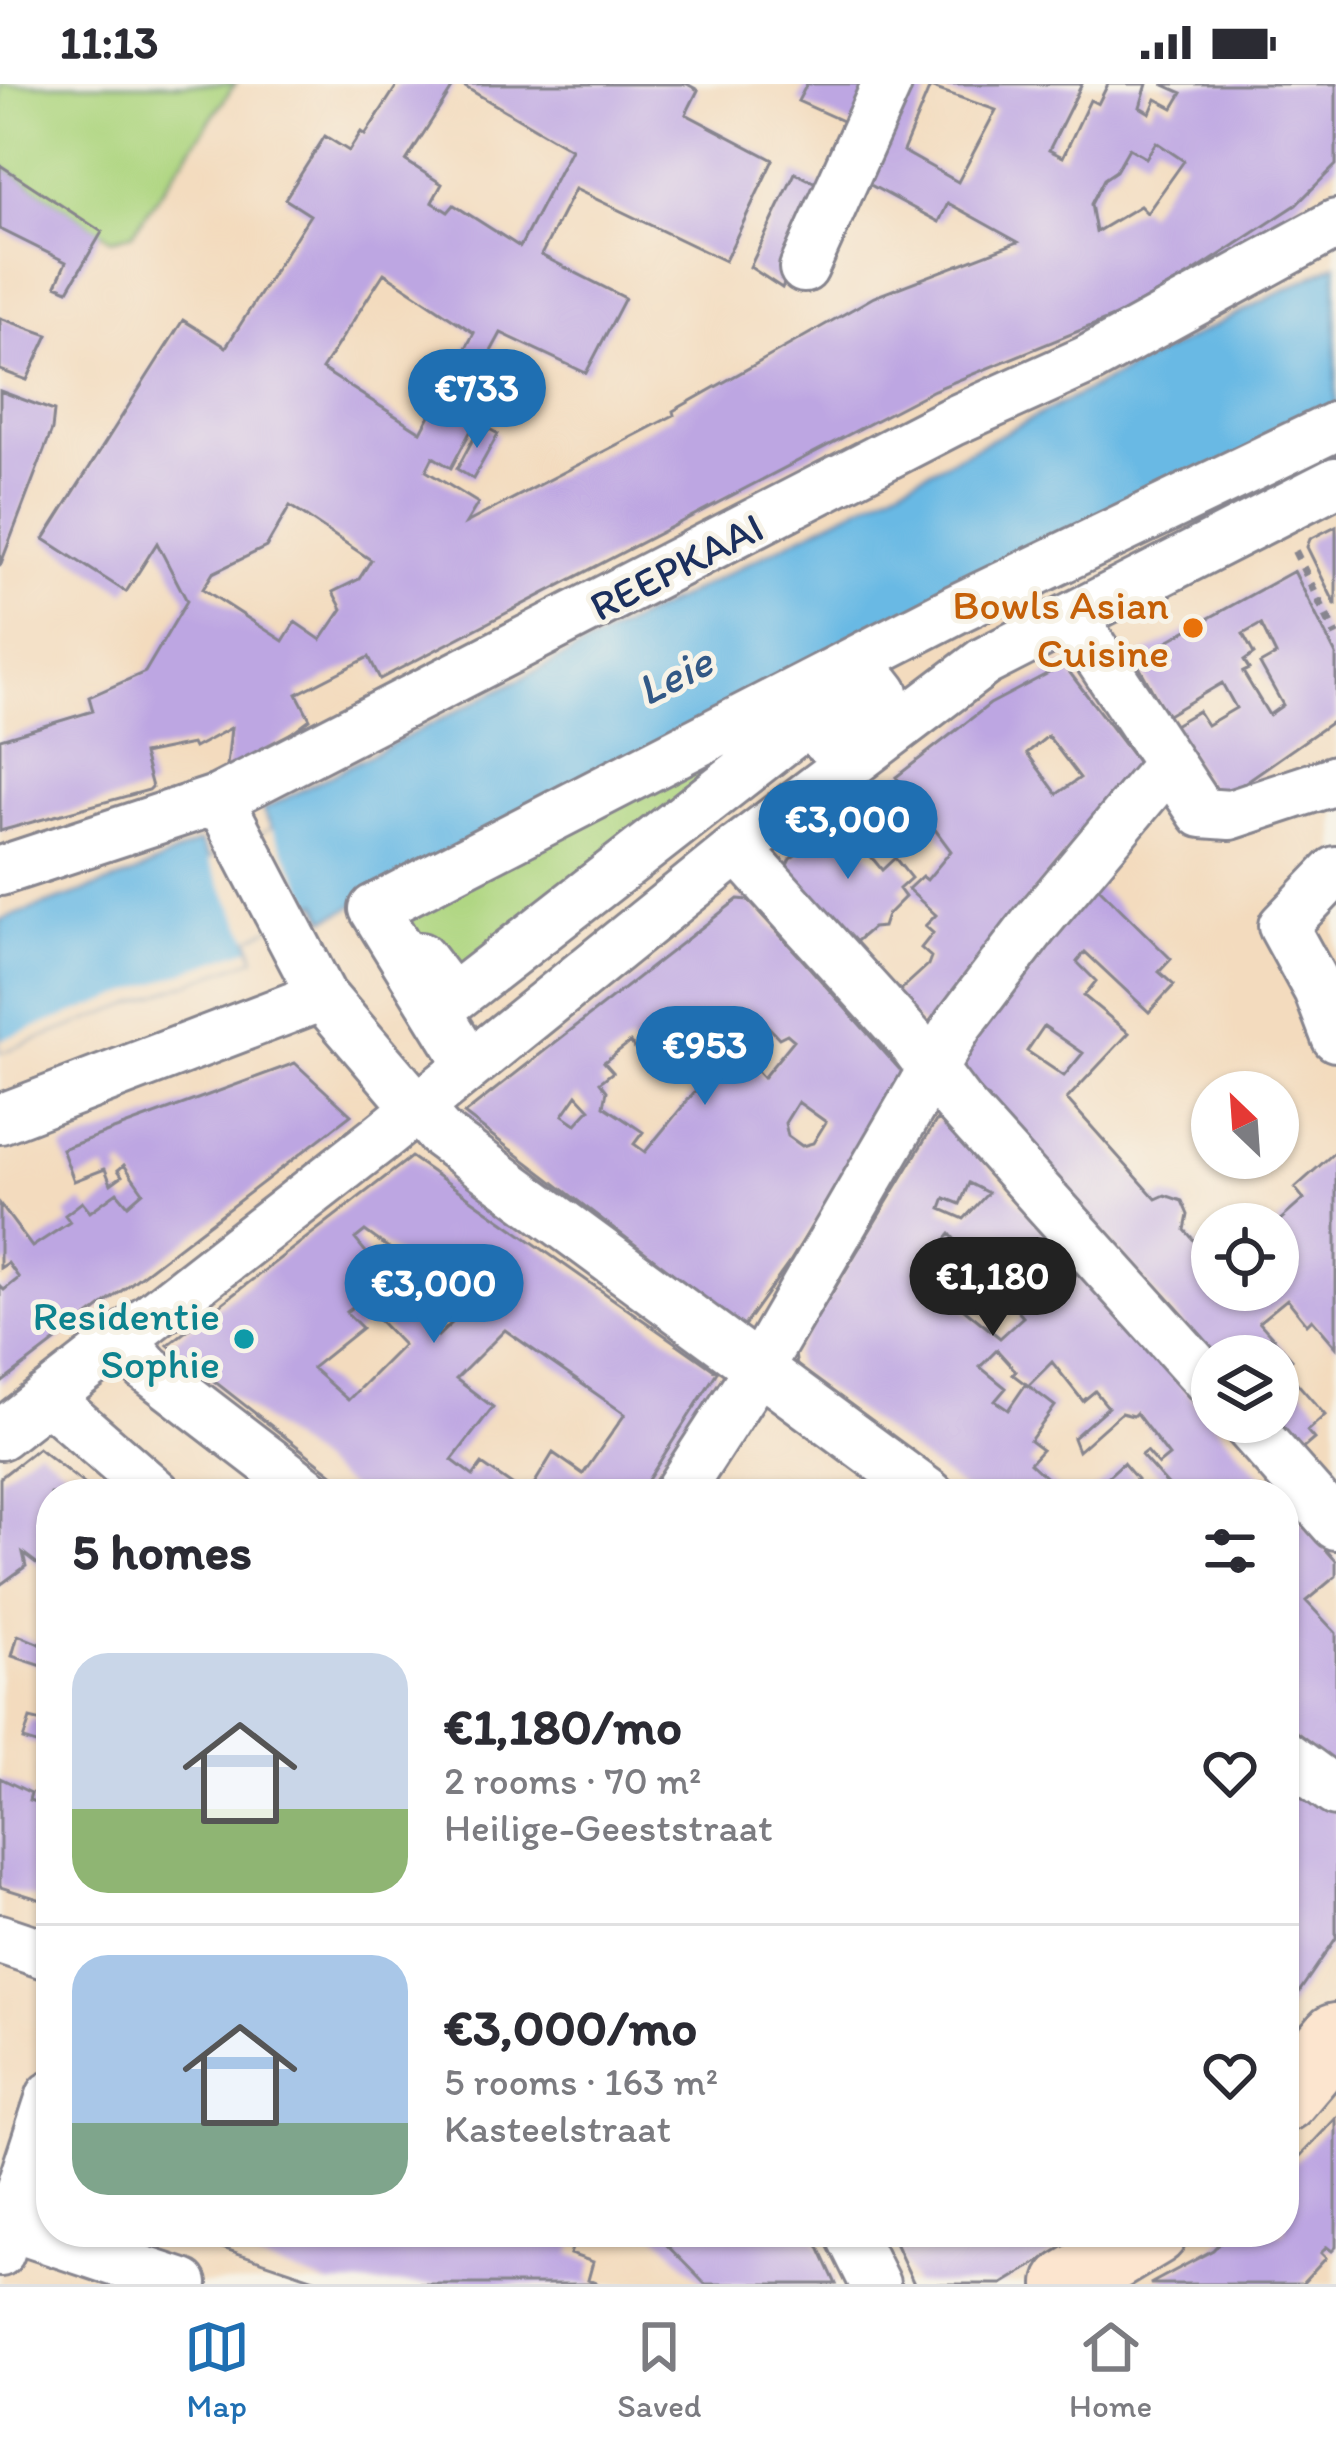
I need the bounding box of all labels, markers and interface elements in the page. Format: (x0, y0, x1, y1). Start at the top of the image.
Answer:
text: 11:13 (60, 15, 158, 69)
pin: €733 (406, 349, 548, 451)
text: €733 (435, 364, 519, 411)
street label: REEPKAAI (581, 501, 771, 632)
place label: Bowls Asian Cuisine (952, 579, 1169, 678)
marker: Bowls Asian Cuisine (1180, 615, 1206, 641)
water label: Leie (627, 632, 723, 717)
pin: €3,000 (750, 780, 946, 882)
text: €3,000 (786, 795, 910, 842)
pin: €953 (634, 1006, 776, 1108)
text: €953 (663, 1021, 747, 1068)
north arrow (1191, 1071, 1299, 1179)
map controls (1191, 1071, 1299, 1443)
button: locate (1191, 1203, 1299, 1311)
pin: €1,180 (895, 1237, 1091, 1339)
pin: €3,000 (336, 1244, 532, 1346)
text: €1,180 (936, 1252, 1050, 1299)
text: €3,000 (372, 1259, 496, 1306)
place label: Residentie Sophie (32, 1290, 220, 1389)
marker: Residentie Sophie (231, 1326, 257, 1352)
button: layers (1191, 1335, 1299, 1443)
icon: filters (1197, 1518, 1263, 1584)
text: 5 homes (72, 1521, 252, 1582)
text: €1,180/mo (444, 1696, 682, 1757)
icon: home (168, 1701, 312, 1845)
icon: heart (1197, 1740, 1263, 1806)
text: 2 rooms · 70 m² (444, 1757, 702, 1804)
text: Heilige-Geeststraat (444, 1804, 773, 1851)
text: €3,000/mo (444, 1997, 697, 2058)
icon: home (168, 2003, 312, 2147)
icon: heart (1197, 2042, 1263, 2108)
text: 5 rooms · 163 m² (444, 2058, 718, 2105)
text: Kasteelstraat (444, 2105, 671, 2152)
tab: Map (184, 2314, 250, 2425)
tab: Saved (617, 2314, 702, 2425)
tab: Home (1069, 2314, 1152, 2425)

